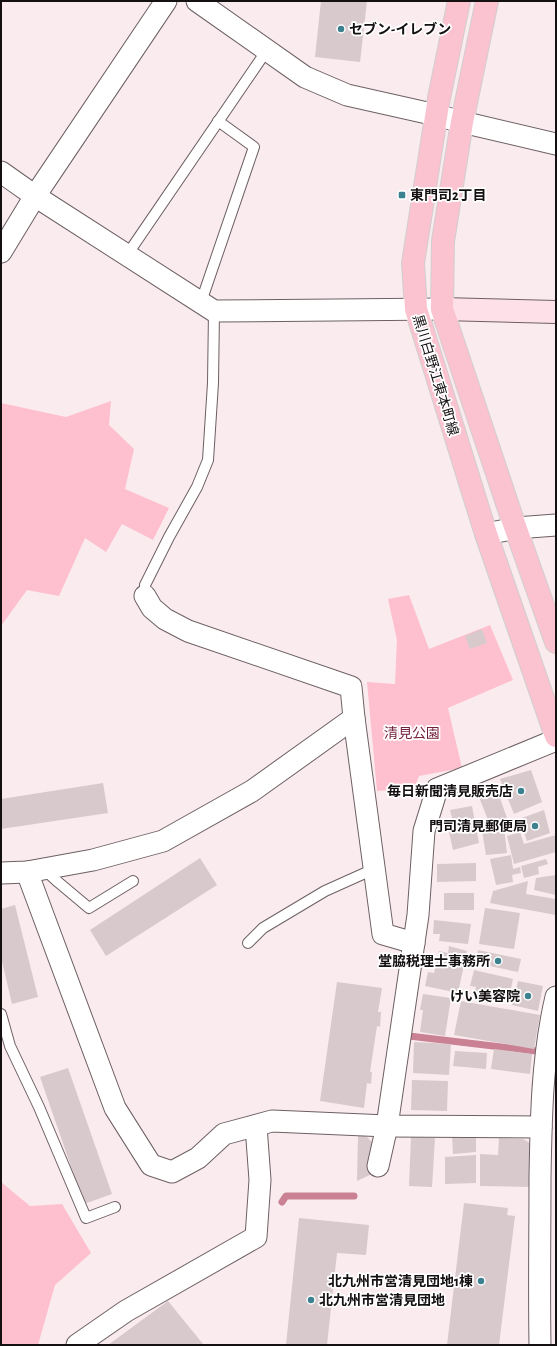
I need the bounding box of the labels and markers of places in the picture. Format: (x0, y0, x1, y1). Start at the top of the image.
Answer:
place label: セブン-イレブン (349, 21, 451, 37)
marker: セブン-イレブン (336, 24, 346, 34)
place label: 東門司2丁目 (410, 188, 487, 203)
marker: 東門司2丁目 (397, 190, 407, 200)
place label: 毎日新聞清見販売店 (387, 784, 513, 799)
marker: 毎日新聞清見販売店 (516, 786, 526, 796)
place label: 門司清見郵便局 (429, 819, 527, 834)
marker: 門司清見郵便局 (530, 821, 540, 831)
place label: 堂脇税理士事務所 (378, 954, 490, 969)
marker: 堂脇税理士事務所 (493, 956, 503, 966)
place label: けい美容院 (450, 989, 520, 1004)
marker: けい美容院 (523, 991, 533, 1001)
place label: 北九州市営清見団地1棟 (328, 1273, 473, 1289)
marker: 北九州市営清見団地1棟 (476, 1276, 486, 1286)
place label: 北九州市営清見団地 (319, 1292, 445, 1308)
marker: 北九州市営清見団地 (306, 1295, 316, 1305)

